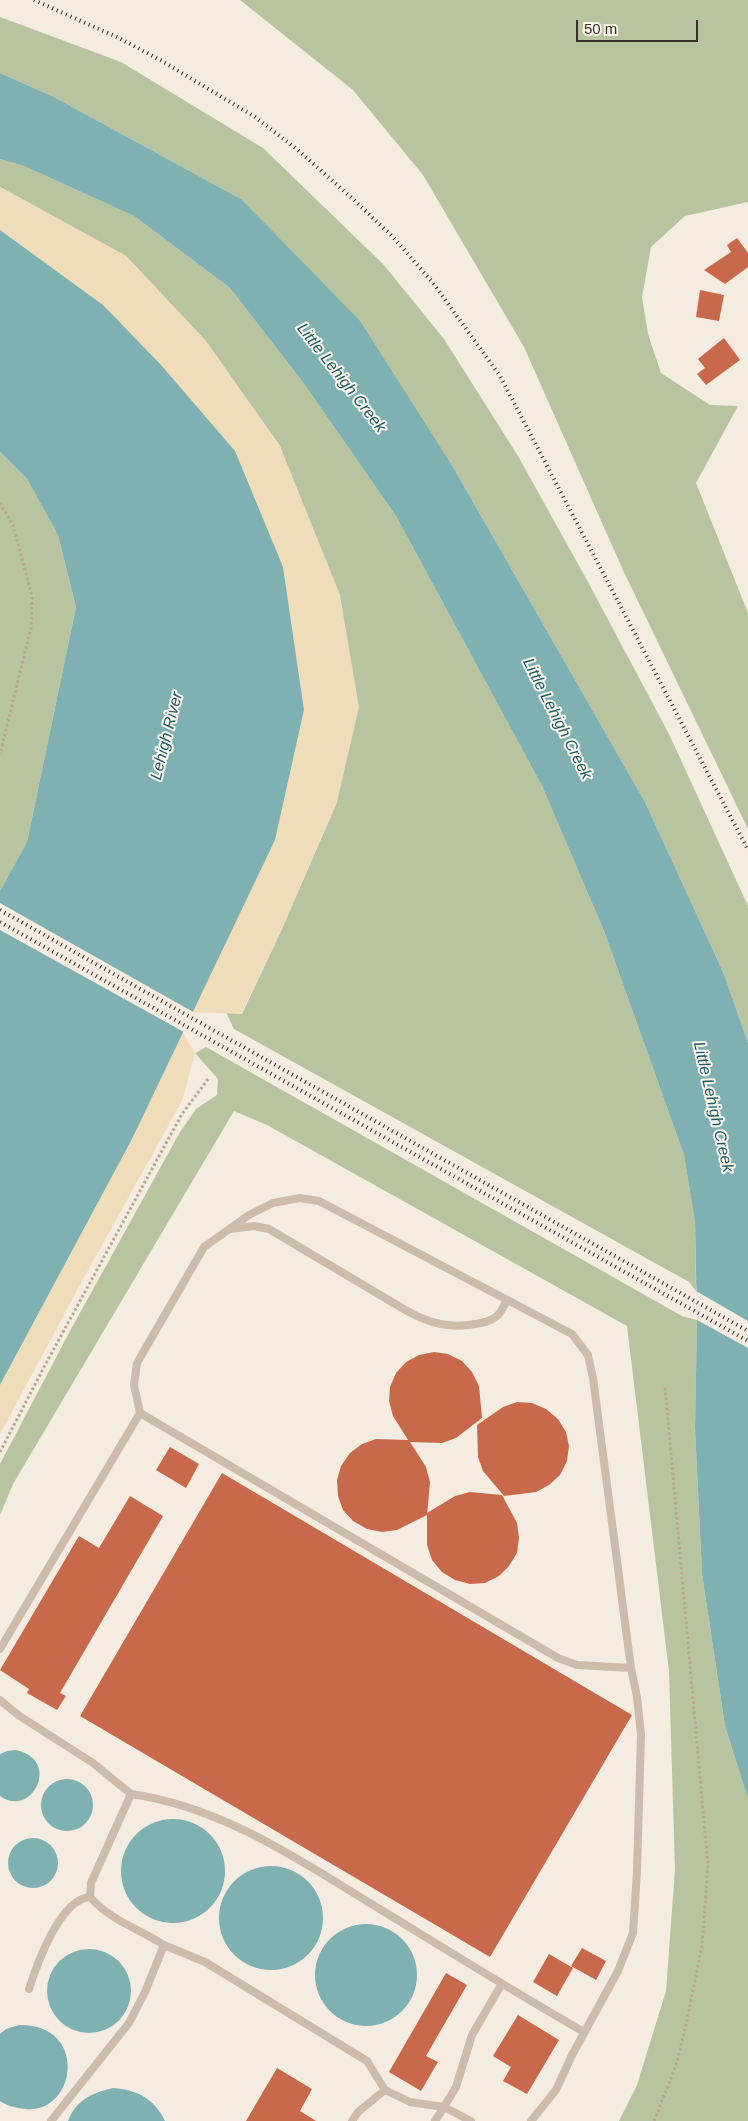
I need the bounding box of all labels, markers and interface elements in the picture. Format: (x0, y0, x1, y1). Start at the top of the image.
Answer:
scale bar (578, 10, 700, 42)
text: 50 m (584, 20, 617, 37)
water label: Little Lehigh Creek (292, 320, 390, 436)
water label: Little Lehigh Creek (518, 655, 596, 783)
water label: Lehigh River (147, 690, 187, 782)
water label: Little Lehigh Creek (689, 1040, 737, 1174)

